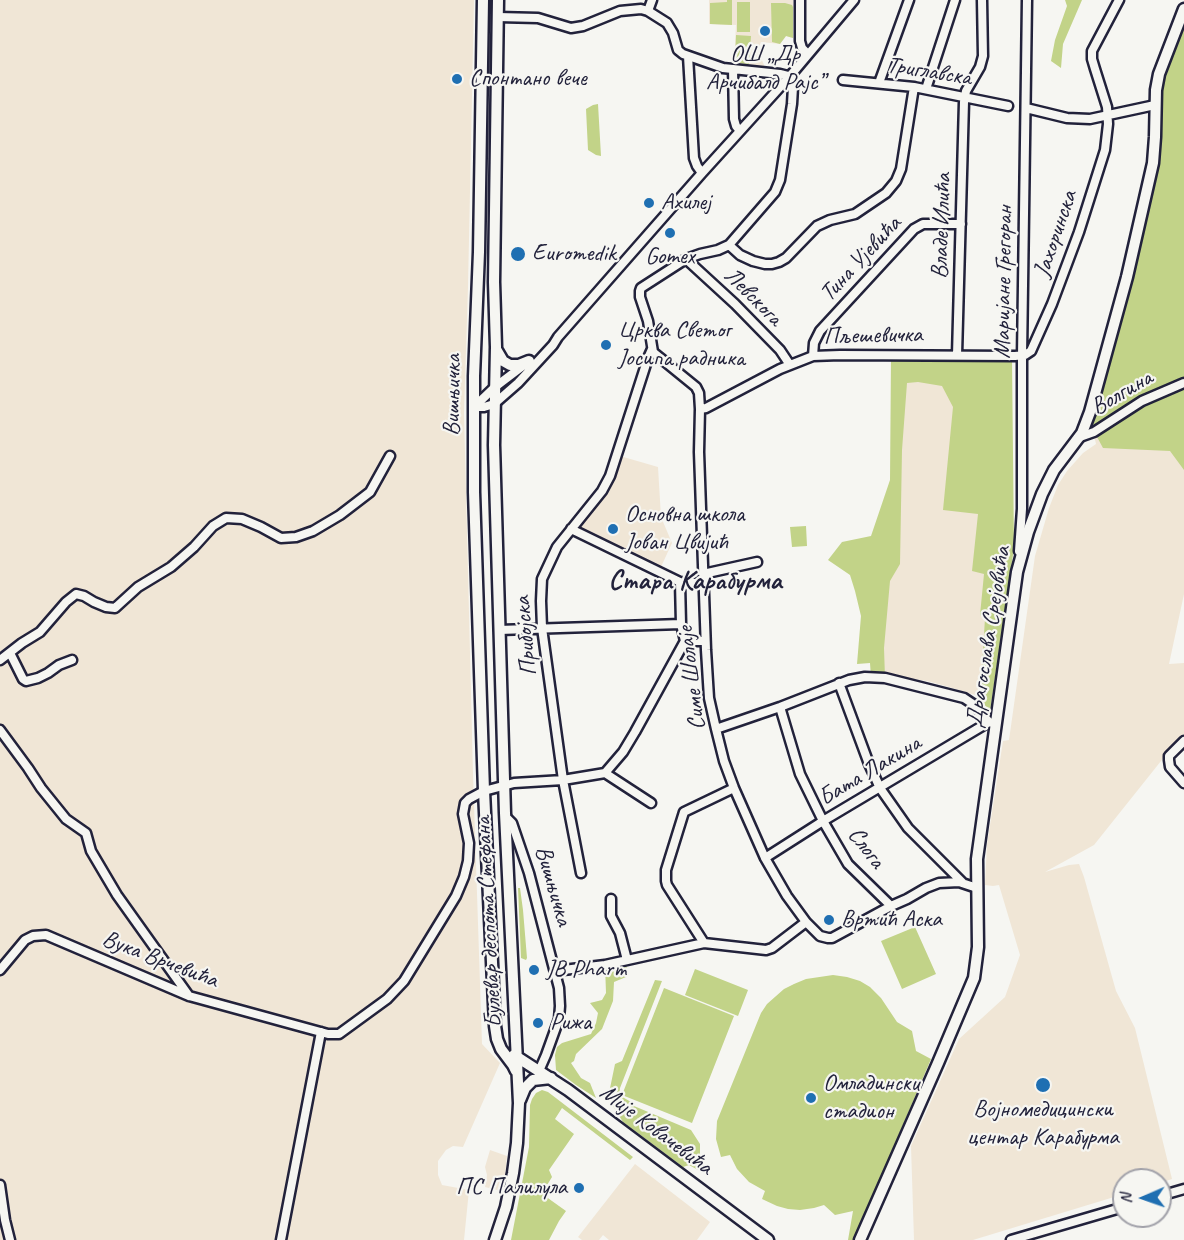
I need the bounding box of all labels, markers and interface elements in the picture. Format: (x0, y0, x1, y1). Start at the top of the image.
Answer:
marker: ОШ „Др Арчибалд Рајс” (758, 24, 772, 38)
place label: ОШ „Др Арчибалд Рајс” (706, 41, 824, 97)
street label: Триглавска (885, 51, 973, 93)
place label: Спонтано вече (469, 65, 587, 93)
marker: Спонтано вече (450, 72, 464, 86)
street label: Владе Илића (926, 173, 958, 279)
street label: Јахоринска (1028, 187, 1084, 281)
place label: Ахилеј (661, 189, 711, 217)
marker: Ахилеј (642, 196, 656, 210)
street label: Маријане Грегоран (988, 205, 1020, 359)
street label: Тина Ујевића (814, 210, 908, 308)
marker: Gomex (663, 226, 677, 240)
place label: Euromedik (532, 240, 616, 268)
place label: Gomex (645, 243, 695, 271)
marker: Euromedik (509, 245, 527, 263)
street label: Левскога (718, 262, 788, 332)
place label: Црква Светог Јосипа радника (618, 317, 745, 373)
street label: Пљешевичка (823, 321, 923, 351)
marker: Црква Светог Јосипа радника (599, 338, 613, 352)
street label: Вишњичка (438, 354, 468, 436)
street label: Волгина (1086, 364, 1158, 422)
place label: Основна школа Јован Цвијић (625, 501, 744, 557)
marker: Основна школа Јован Цвијић (606, 522, 620, 536)
street label: Драгослава Срејовића (960, 544, 1018, 730)
district label: Стара Карабурма (609, 566, 781, 598)
street label: Прибојска (508, 595, 544, 677)
street label: Симе Шолаје (671, 625, 713, 731)
street label: Бата Лакина (814, 729, 926, 813)
street label: Булевар деспота Стефана (469, 816, 509, 1028)
street label: Слога (841, 822, 891, 874)
street label: Вишњичка (528, 843, 578, 929)
place label: Вртић Аска (841, 906, 942, 934)
marker: Вртић Аска (822, 913, 836, 927)
street label: Вука Врчевића (98, 925, 222, 995)
place label: JB Pharm (546, 956, 627, 984)
marker: JB Pharm (527, 963, 541, 977)
place label: Рижа (550, 1009, 591, 1037)
marker: Рижа (531, 1016, 545, 1030)
place label: Омладински стадион (823, 1070, 919, 1126)
marker: Војномедицински центар Карабурма (1034, 1076, 1052, 1094)
street label: Мије Ковачевића (594, 1078, 718, 1182)
marker: Омладински стадион (804, 1091, 818, 1105)
place label: Војномедицински центар Карабурма (967, 1096, 1119, 1152)
north arrow (1112, 1168, 1172, 1228)
place label: ПС Палилула (456, 1174, 567, 1202)
marker: ПС Палилула (572, 1181, 586, 1195)
text: N (1116, 1193, 1136, 1204)

